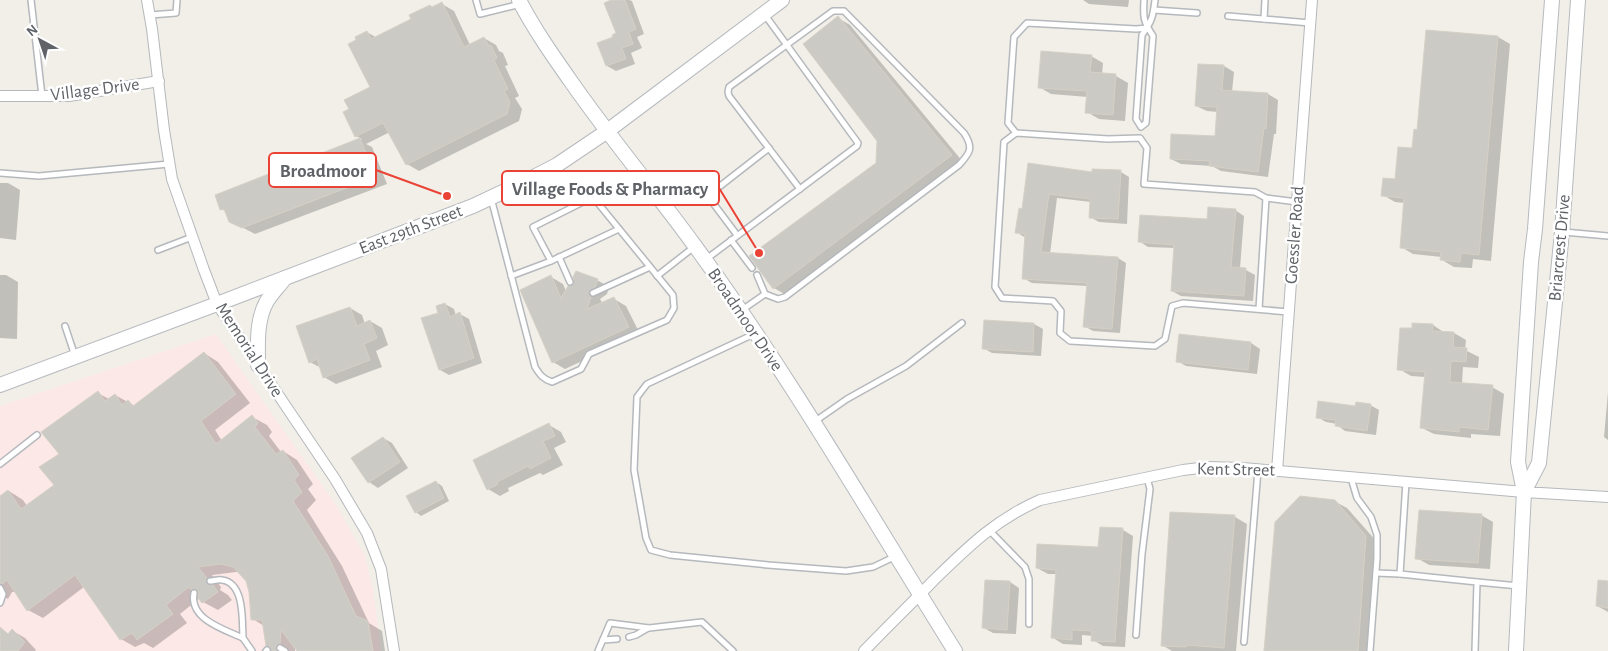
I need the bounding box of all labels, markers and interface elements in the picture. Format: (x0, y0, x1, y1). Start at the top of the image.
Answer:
north arrow (15, 15, 65, 65)
text: N (24, 22, 41, 39)
street label: Village Drive (50, 76, 140, 104)
callout: Broadmoor (269, 153, 376, 187)
text: Broadmoor (280, 162, 367, 181)
callout: Village Foods & Pharmacy (502, 171, 719, 205)
text: Village Foods & Pharmacy (512, 180, 709, 199)
street label: Goessler Road (1283, 185, 1307, 285)
street label: Briarcrest Drive (1546, 194, 1574, 302)
street label: East 29th Street (357, 202, 465, 258)
street label: Broadmoor Drive (704, 265, 786, 375)
street label: Memorial Drive (212, 300, 286, 400)
street label: Kent Street (1197, 460, 1275, 480)

